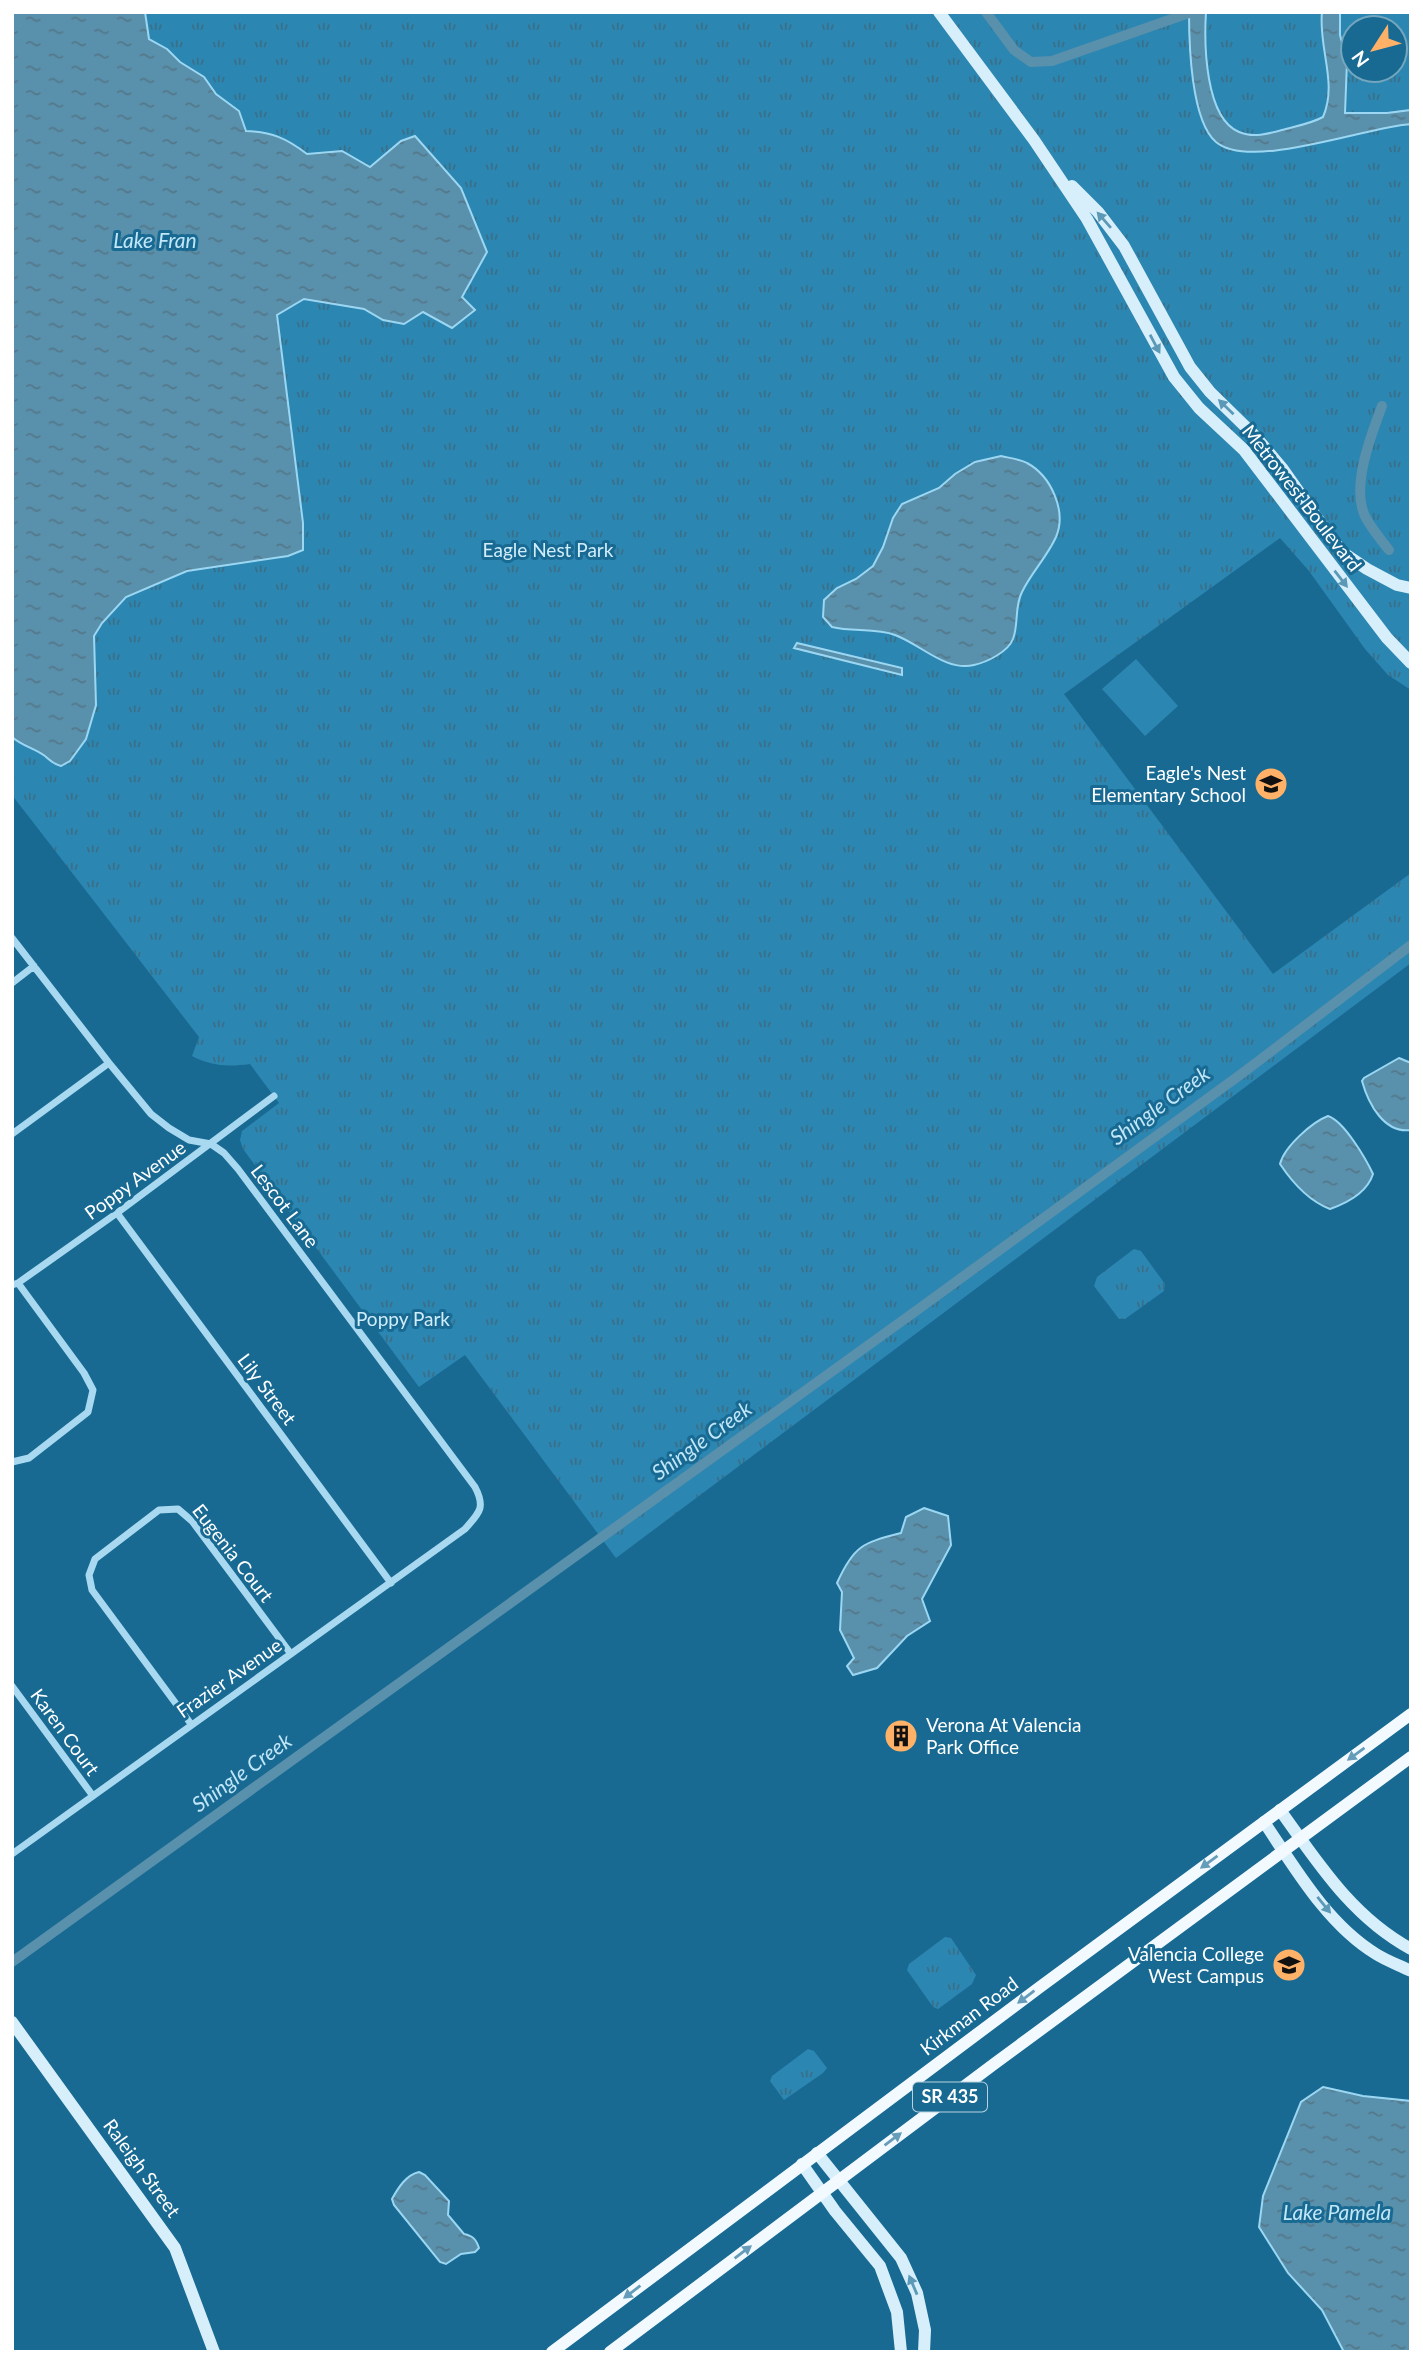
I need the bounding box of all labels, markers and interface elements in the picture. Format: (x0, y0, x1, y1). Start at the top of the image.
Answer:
north arrow (1339, 14, 1409, 84)
text: N (1346, 47, 1373, 72)
one-way arrow (1097, 211, 1112, 228)
water label: Lake Fran (113, 227, 197, 252)
one-way arrow (1150, 334, 1161, 354)
one-way arrow (1217, 399, 1234, 416)
street label: Metrowest Boulevard (1238, 420, 1367, 576)
park label: Eagle Nest Park (483, 538, 614, 561)
one-way arrow (1334, 570, 1349, 588)
place label: Eagle's Nest Elementary School (1091, 761, 1246, 806)
school or university icon: Eagle's Nest Elementary School (1252, 765, 1290, 803)
water label: Shingle Creek (1104, 1060, 1215, 1149)
street label: Poppy Avenue (80, 1135, 190, 1224)
street label: Lescot Lane (247, 1160, 324, 1252)
park label: Poppy Park (356, 1307, 450, 1330)
street label: Lily Street (233, 1349, 302, 1429)
water label: Shingle Creek (646, 1395, 757, 1484)
street label: Eugenia Court (188, 1499, 279, 1606)
street label: Frazier Avenue (172, 1633, 286, 1722)
street label: Karen Court (26, 1684, 105, 1780)
place label: Verona At Valencia Park Office (926, 1713, 1081, 1758)
building icon: Verona At Valencia Park Office (882, 1717, 920, 1755)
water label: Shingle Creek (186, 1727, 297, 1816)
one-way arrow (1347, 1747, 1365, 1761)
one-way arrow (1200, 1855, 1218, 1869)
one-way arrow (1316, 1897, 1331, 1914)
place label: Valencia College West Campus (1128, 1942, 1264, 1987)
school or university icon: Valencia College West Campus (1270, 1946, 1308, 1984)
street label: Kirkman Road (915, 1971, 1022, 2060)
one-way arrow (1017, 1990, 1035, 2004)
road number: SR 435 (913, 2082, 987, 2112)
street label: Raleigh Street (99, 2114, 186, 2221)
one-way arrow (884, 2133, 902, 2147)
water label: Lake Pamela (1283, 2199, 1391, 2224)
one-way arrow (734, 2244, 752, 2259)
one-way arrow (908, 2274, 919, 2295)
one-way arrow (623, 2284, 641, 2298)

